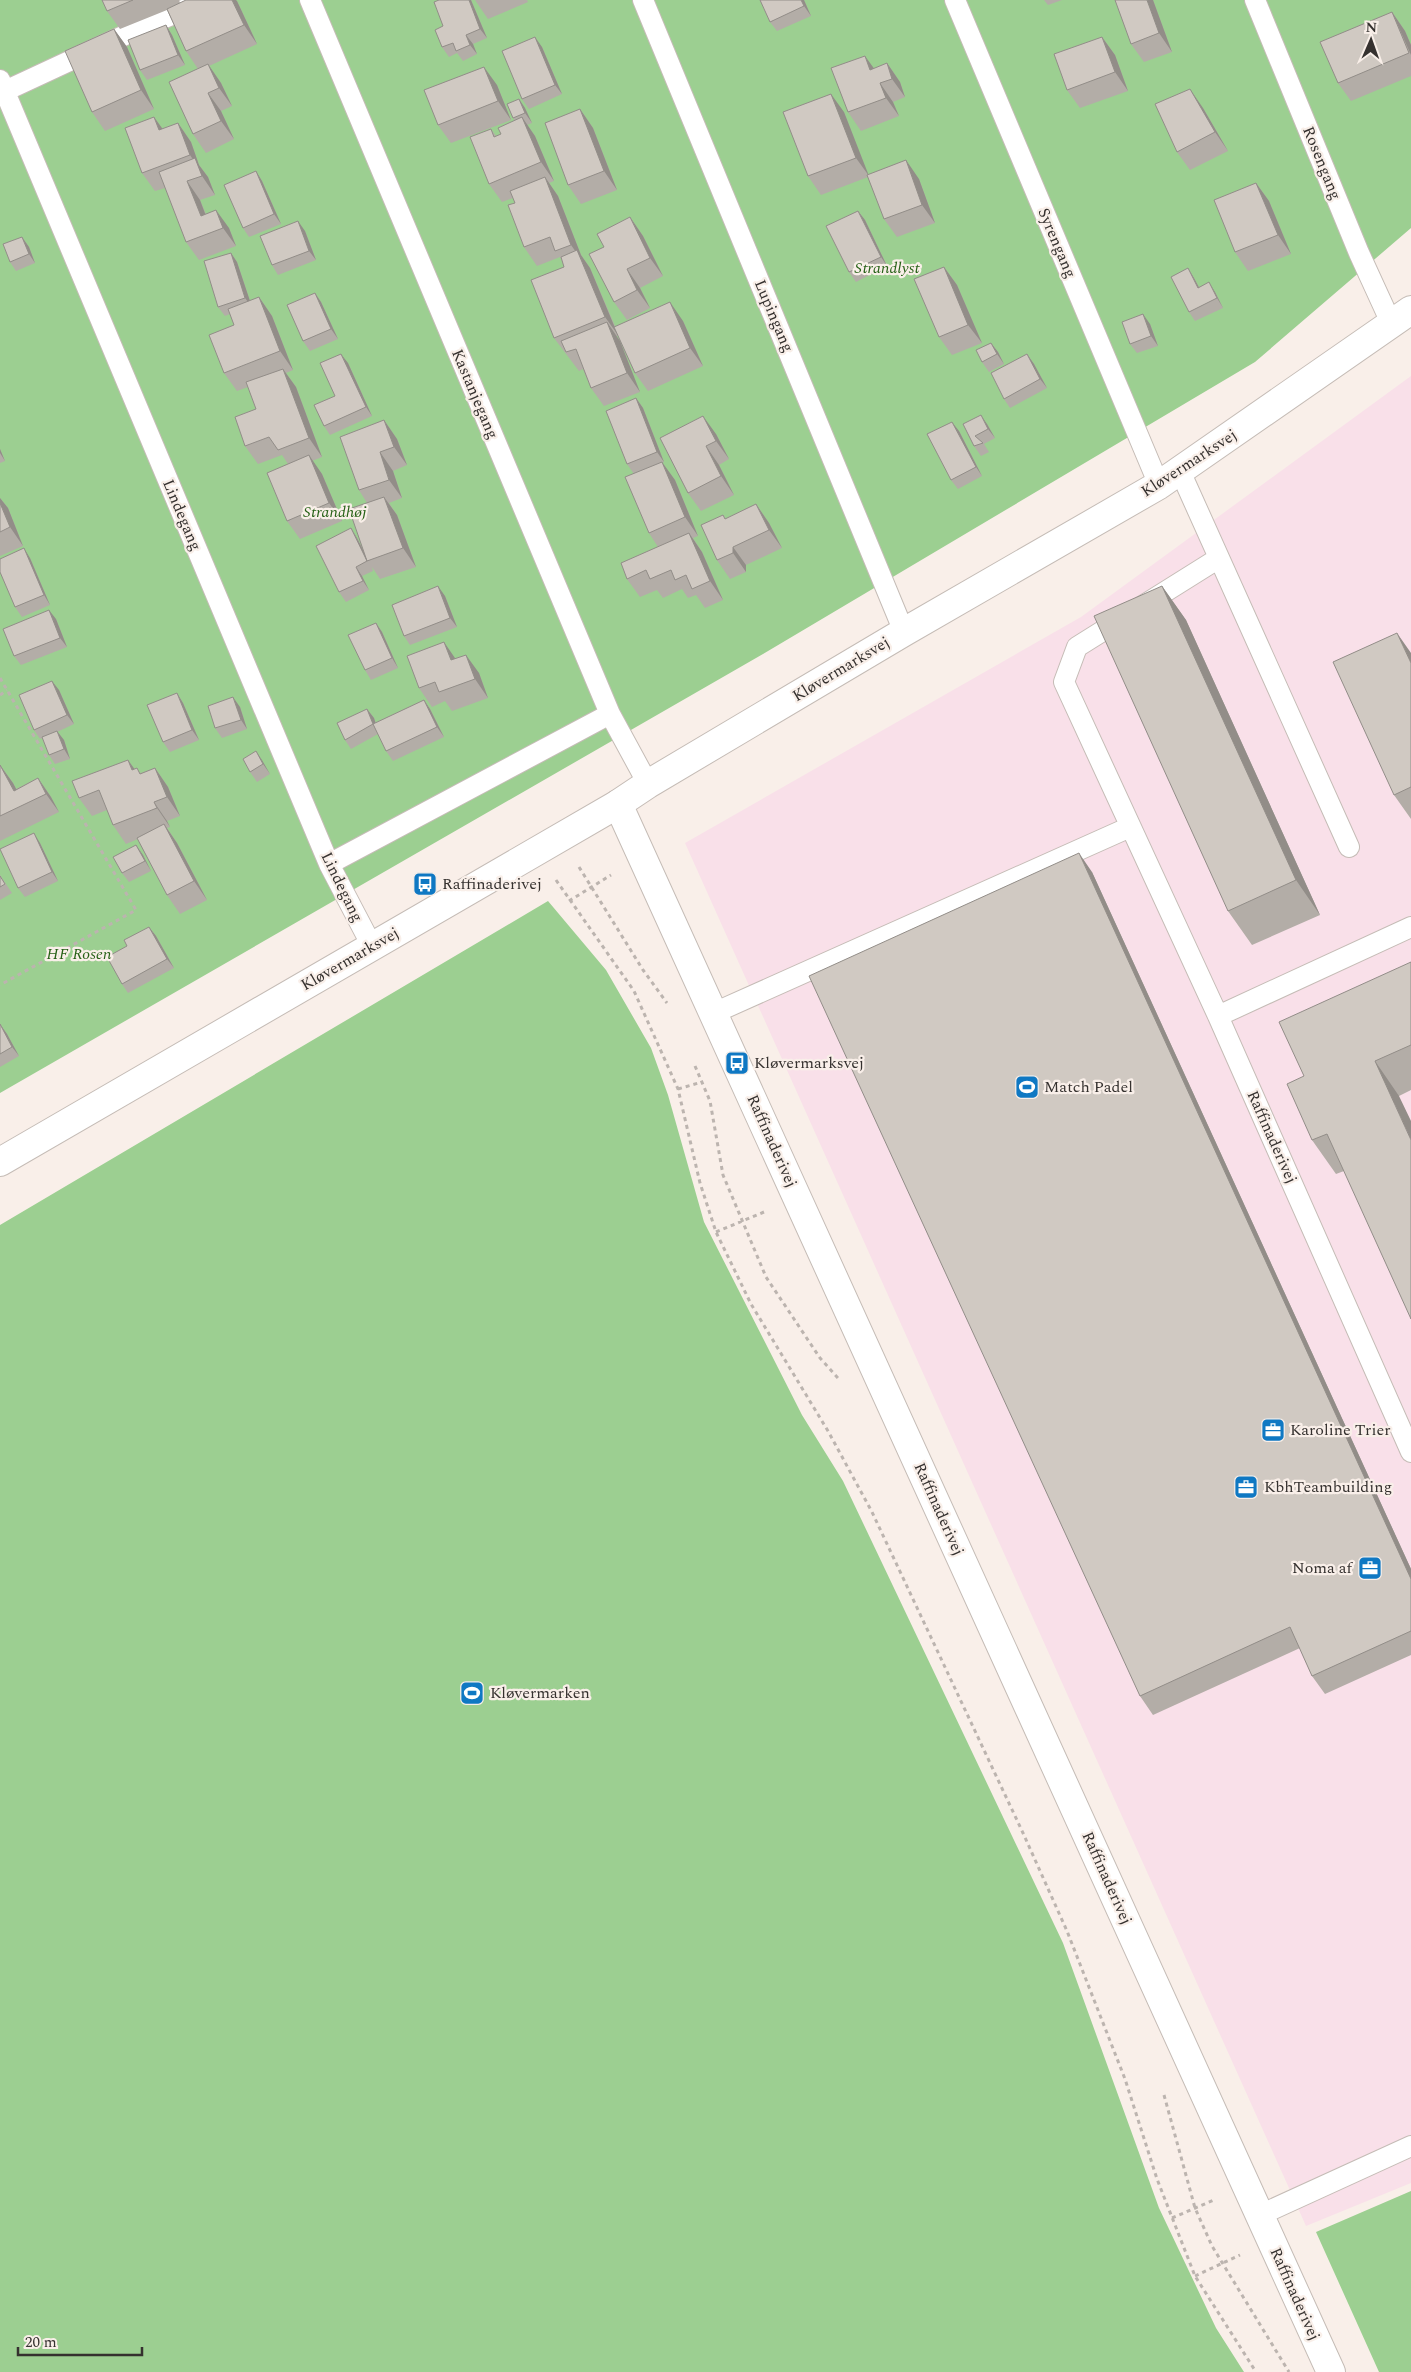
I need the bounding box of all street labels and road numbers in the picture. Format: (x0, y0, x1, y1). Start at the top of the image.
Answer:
street label: Rosengang (1296, 123, 1348, 203)
street label: Syrengang (1031, 204, 1083, 282)
street label: Lupingang (748, 276, 800, 356)
street label: Kastanjegang (445, 345, 505, 443)
street label: Kløvermarksvej (1136, 423, 1242, 503)
street label: Lindegang (156, 476, 208, 554)
street label: Kløvermarksvej (788, 630, 894, 708)
street label: Lindegang (315, 848, 369, 926)
street label: Kløvermarksvej (296, 921, 404, 997)
street label: Raffinaderivej (1241, 1086, 1303, 1188)
street label: Raffinaderivej (741, 1090, 803, 1192)
street label: Raffinaderivej (908, 1458, 970, 1560)
street label: Raffinaderivej (1076, 1827, 1138, 1929)
street label: Raffinaderivej (1264, 2243, 1326, 2345)

